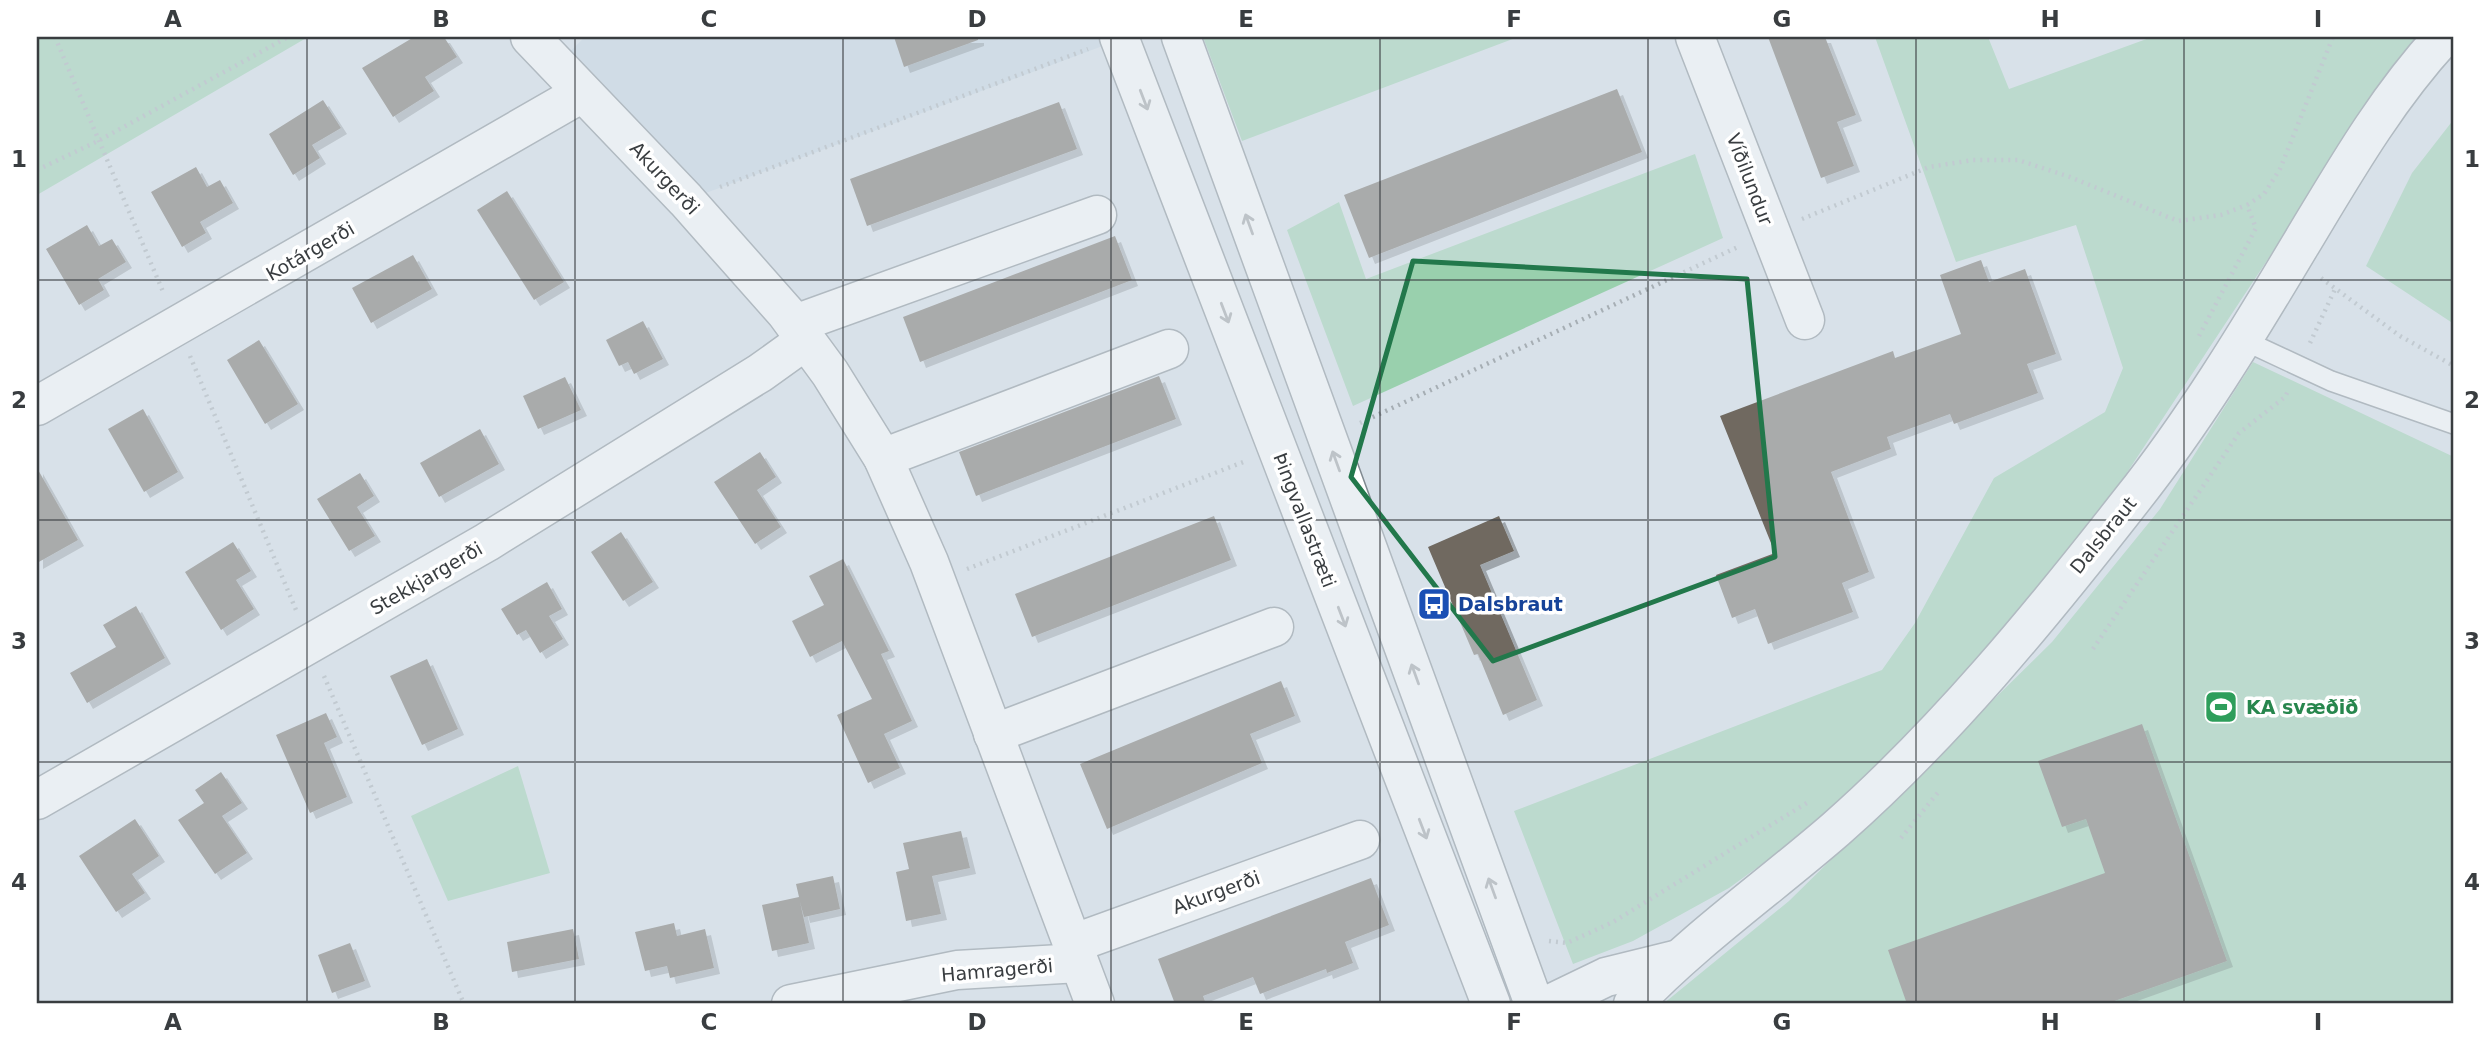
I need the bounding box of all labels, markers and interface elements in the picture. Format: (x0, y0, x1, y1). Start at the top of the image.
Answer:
text: A (164, 6, 182, 32)
text: B (432, 6, 450, 32)
text: C (701, 6, 717, 32)
text: D (967, 6, 987, 32)
text: E (1238, 6, 1254, 32)
text: F (1506, 6, 1522, 32)
text: G (1773, 6, 1791, 32)
text: H (2040, 6, 2060, 32)
text: I (2314, 6, 2322, 32)
one-way arrow (1138, 89, 1151, 111)
street label: Víðilundur (1722, 130, 1778, 228)
street label: Akurgerði (626, 137, 704, 219)
text: 1 (11, 146, 27, 172)
text: 1 (2464, 146, 2480, 172)
one-way arrow (1242, 214, 1255, 236)
street label: Kotárgerði (262, 217, 358, 285)
one-way arrow (1220, 301, 1233, 323)
text: 2 (11, 387, 27, 413)
text: 2 (2464, 387, 2480, 413)
street label: Þingvallastræti (1269, 450, 1341, 590)
one-way arrow (1329, 450, 1342, 472)
street label: Dalsbraut (2065, 492, 2141, 578)
street label: Stekkjargerði (366, 537, 486, 619)
bus stop icon: Dalsbraut (1415, 585, 1453, 623)
place label: Dalsbraut (1458, 593, 1563, 615)
one-way arrow (1336, 605, 1349, 627)
text: 3 (11, 628, 27, 654)
text: 3 (2464, 628, 2480, 654)
one-way arrow (1408, 664, 1420, 686)
sports icon: KA svæðið (2202, 688, 2240, 726)
place label: KA svæðið (2246, 696, 2358, 718)
one-way arrow (1418, 818, 1431, 840)
street label: Akurgerði (1169, 866, 1263, 918)
text: 4 (11, 869, 27, 895)
text: 4 (2464, 869, 2480, 895)
one-way arrow (1485, 878, 1497, 900)
street label: Hamragerði (940, 954, 1054, 986)
text: A (164, 1009, 182, 1035)
text: B (432, 1009, 450, 1035)
text: C (701, 1009, 717, 1035)
text: D (967, 1009, 987, 1035)
text: E (1238, 1009, 1254, 1035)
text: F (1506, 1009, 1522, 1035)
text: G (1773, 1009, 1791, 1035)
text: H (2040, 1009, 2060, 1035)
text: I (2314, 1009, 2322, 1035)

